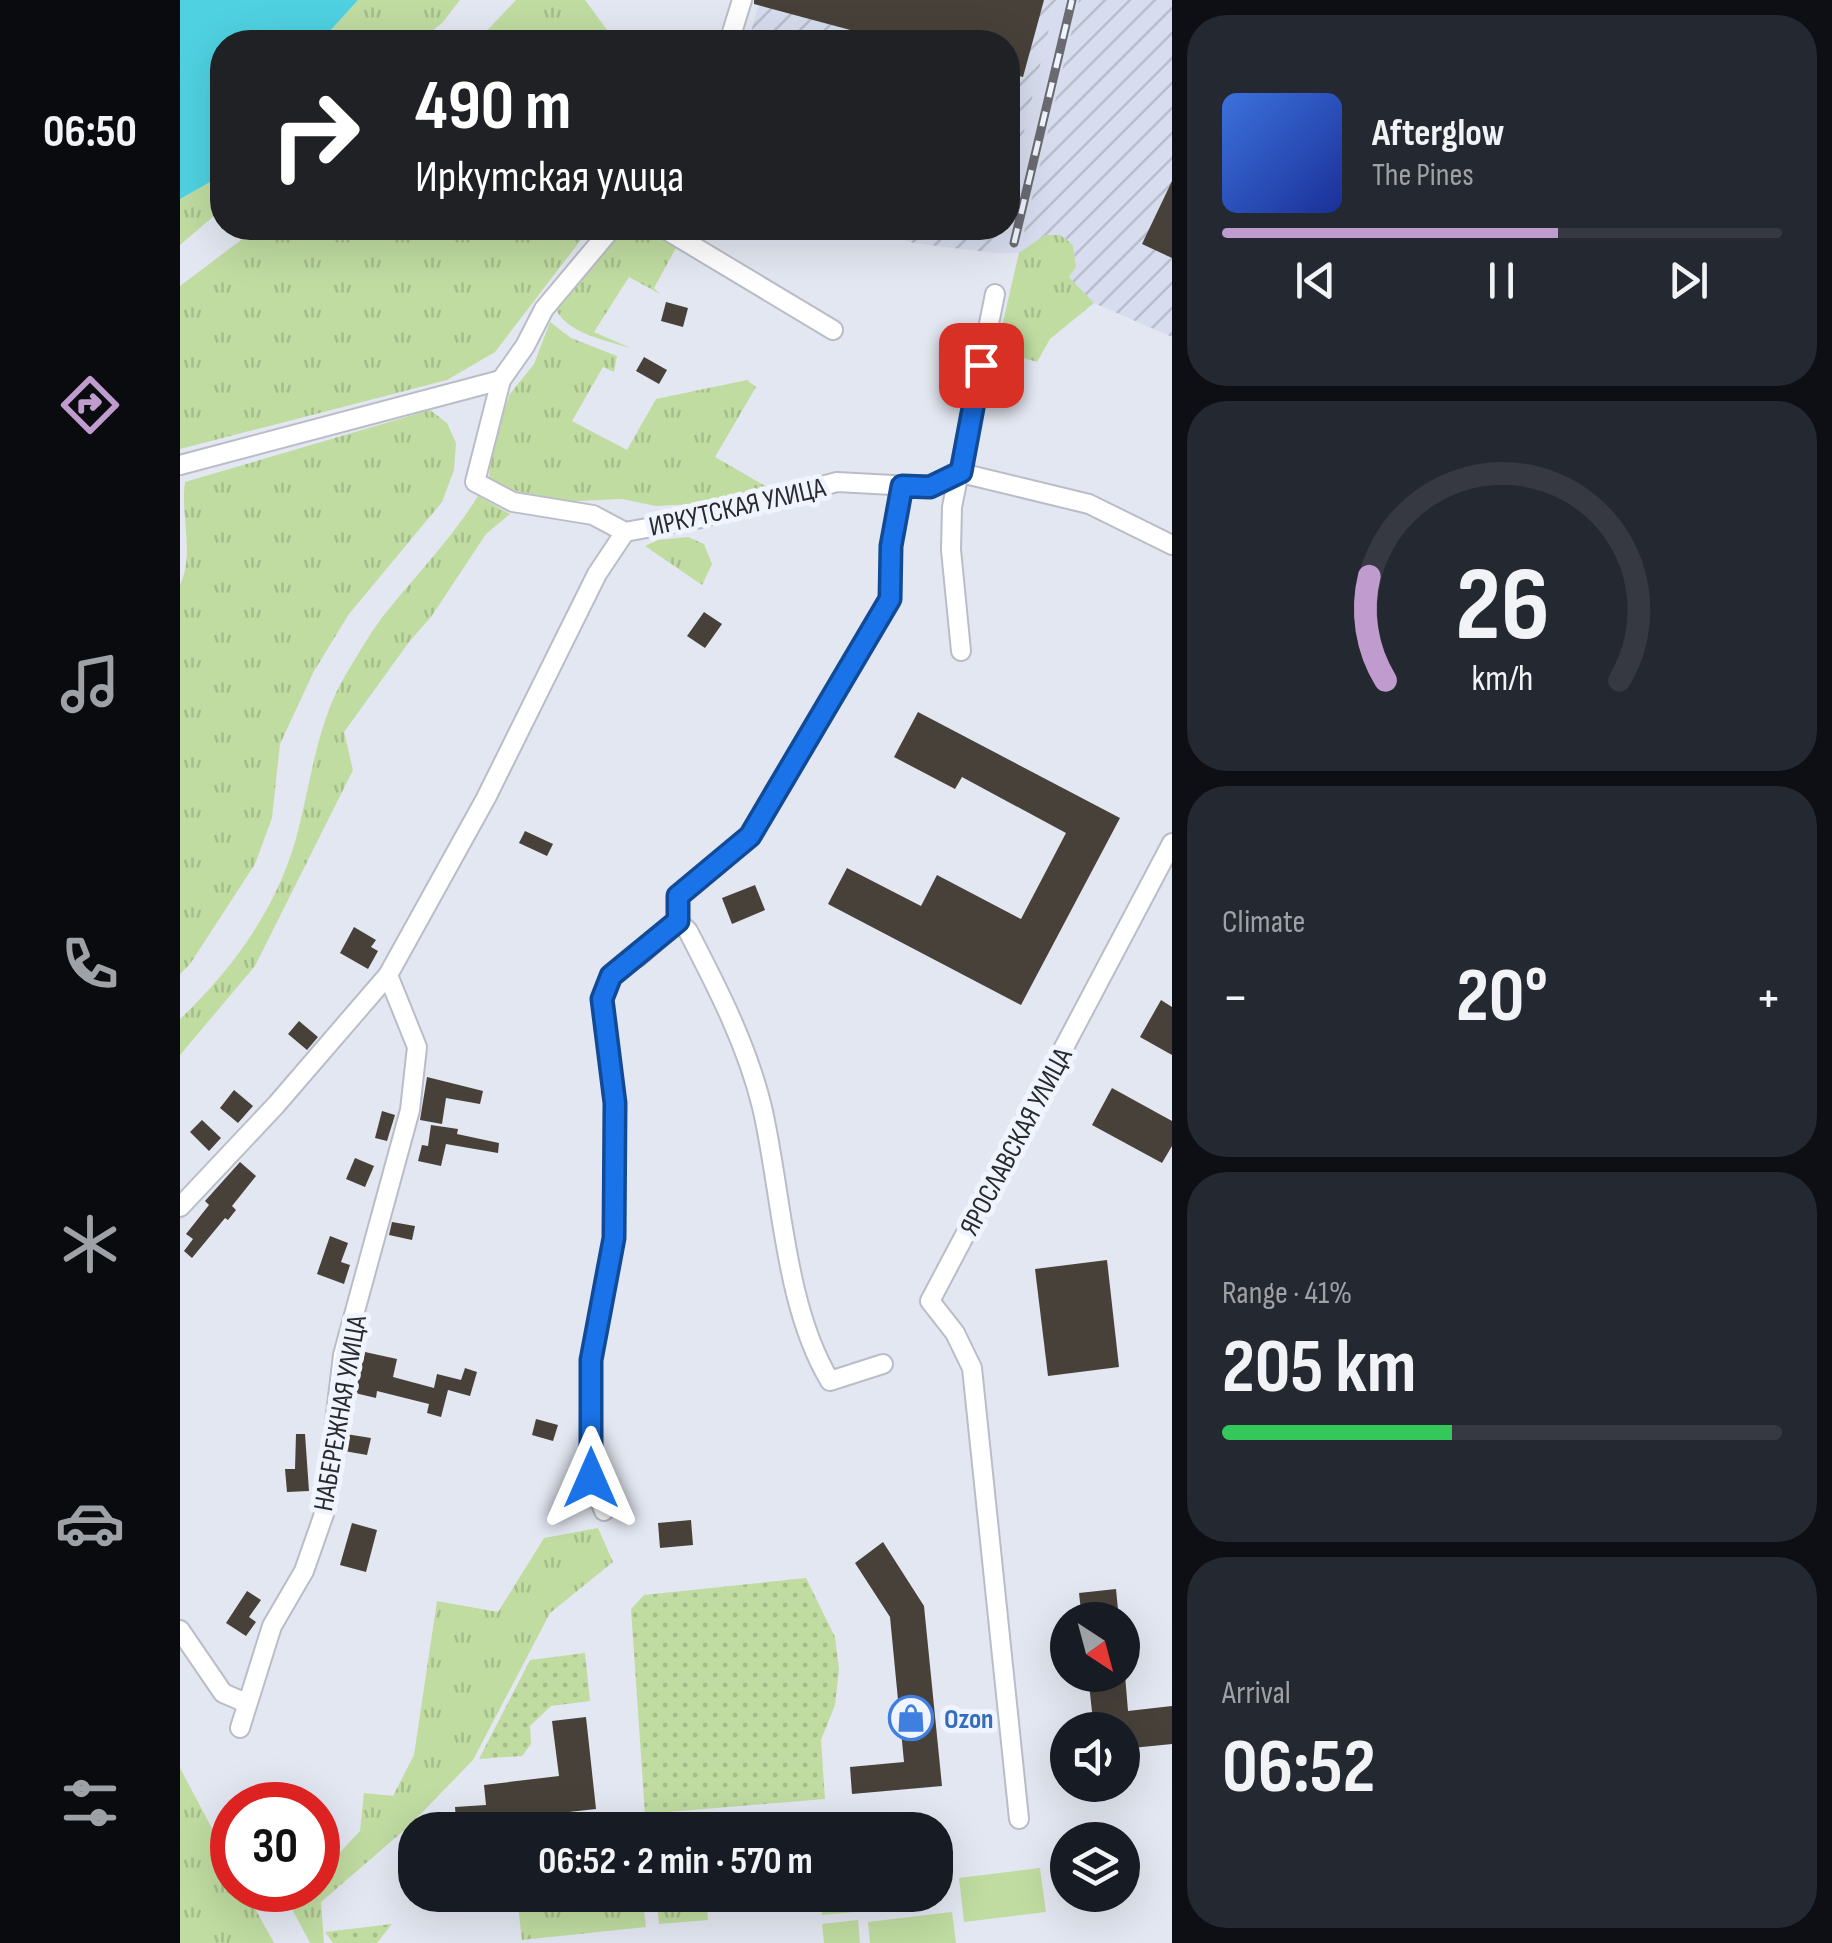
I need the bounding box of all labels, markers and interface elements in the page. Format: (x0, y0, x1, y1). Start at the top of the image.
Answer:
text: 490 m (415, 65, 571, 149)
icon: right (250, 70, 380, 200)
text: 06:50 (43, 105, 137, 160)
text: Afterglow (1372, 111, 1505, 156)
text: Иркутская улица (415, 150, 684, 205)
text: The Pines (1372, 156, 1474, 195)
icon: previous (1288, 253, 1343, 308)
icon: pause (1474, 253, 1529, 308)
icon: next (1661, 253, 1716, 308)
pin (939, 323, 1024, 408)
icon: arrive (954, 338, 1009, 393)
icon: directions (55, 370, 125, 440)
street label: ИРКУТСКАЯ УЛИЦА (646, 471, 830, 544)
text: 26 (1455, 544, 1549, 669)
icon: music (55, 649, 125, 719)
text: km/h (1471, 658, 1533, 701)
text: Climate (1222, 903, 1305, 942)
icon: phone (55, 929, 125, 999)
text: 20° (1456, 952, 1548, 1043)
text: − (1222, 965, 1249, 1032)
text: + (1755, 965, 1782, 1032)
street label: ЯРОСЛАВСКАЯ УЛИЦА (953, 1041, 1080, 1241)
icon: climate (55, 1209, 125, 1279)
text: Range · 41% (1222, 1274, 1352, 1313)
street label: НАБЕРЕЖНАЯ УЛИЦА (307, 1312, 374, 1514)
text: 205 km (1222, 1323, 1417, 1414)
position arrow (539, 1426, 643, 1530)
icon: car (55, 1488, 125, 1558)
north arrow (1050, 1602, 1140, 1692)
map controls (1050, 1602, 1140, 1912)
text: Arrival (1222, 1674, 1291, 1713)
shop icon: Ozon (888, 1695, 934, 1741)
place label: Ozon (944, 1703, 994, 1736)
button: sound (1050, 1712, 1140, 1802)
text: 06:52 (1222, 1723, 1376, 1814)
icon: filters (55, 1768, 125, 1838)
speed limit sign: 30 (210, 1782, 340, 1912)
button: layers (1050, 1822, 1140, 1912)
text: 06:52 · 2 min · 570 m (538, 1839, 813, 1884)

